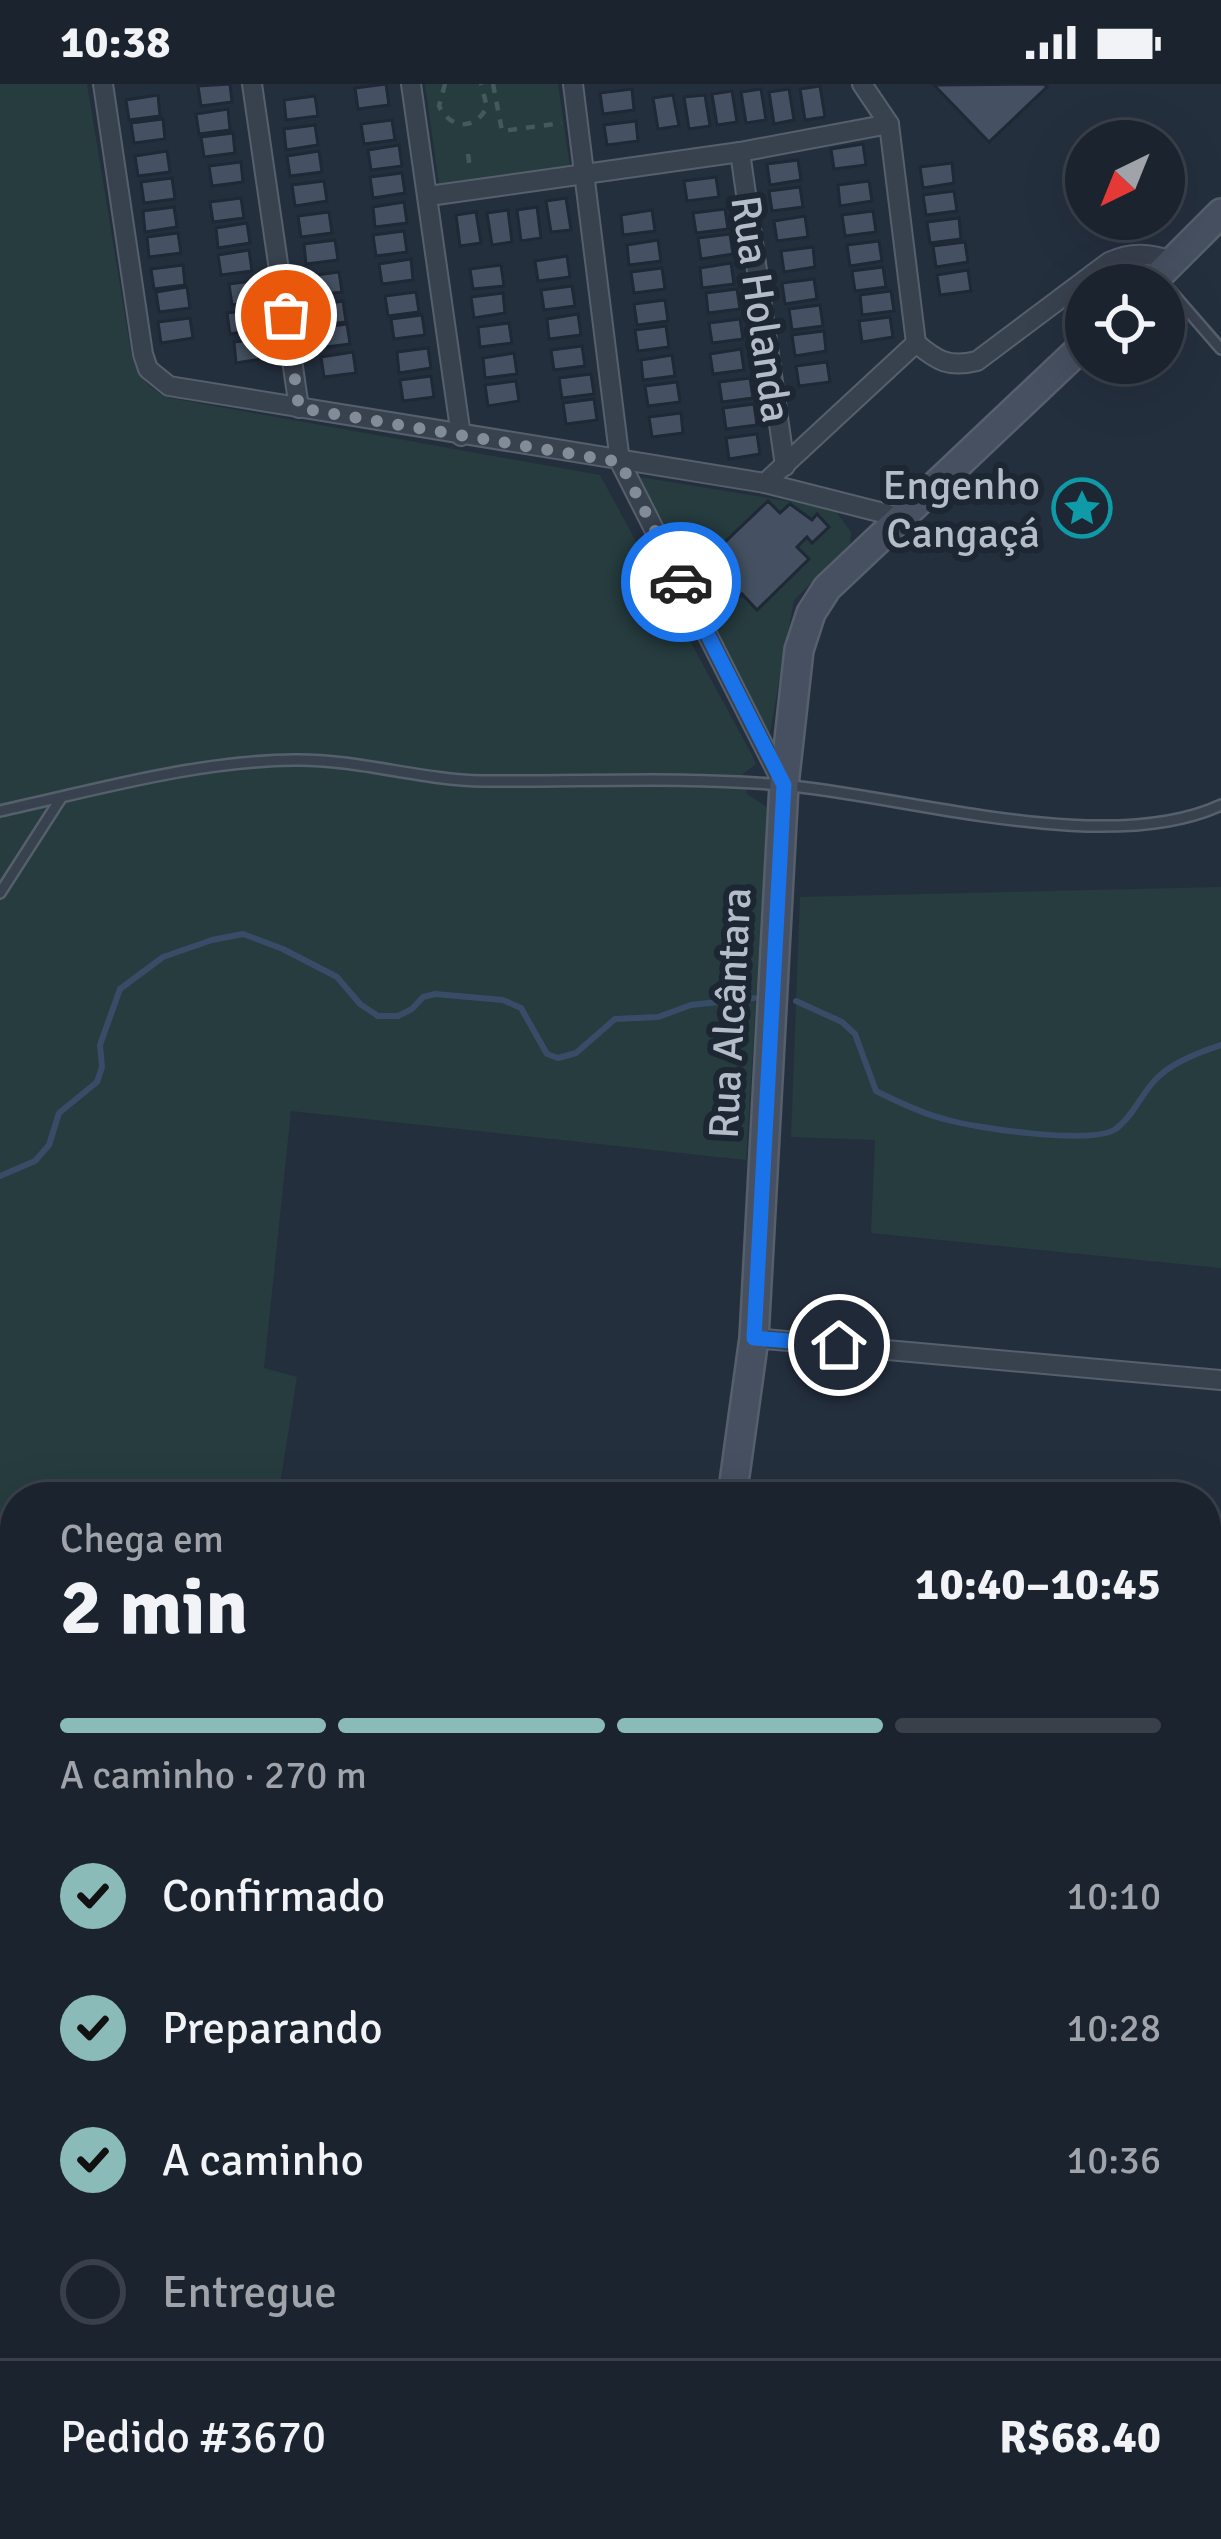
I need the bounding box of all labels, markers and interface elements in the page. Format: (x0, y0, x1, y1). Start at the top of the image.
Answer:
text: 10:38 (60, 15, 170, 70)
north arrow (1065, 120, 1185, 240)
map controls (1065, 120, 1185, 384)
street label: Rua Holanda (719, 193, 802, 426)
pin (235, 264, 337, 366)
button: locate (1065, 264, 1185, 384)
icon: bag (253, 282, 319, 348)
place label: Engenho Cangaçá (883, 460, 1040, 559)
place icon: Engenho Cangaçá (1051, 477, 1113, 539)
courier (621, 522, 741, 642)
icon: car (648, 549, 714, 615)
street label: Rua Alcântara (698, 886, 763, 1140)
pin (788, 1294, 890, 1396)
icon: home (806, 1312, 872, 1378)
text: Chega em (60, 1515, 224, 1563)
text: 10:40–10:45 (915, 1557, 1161, 1612)
text: 2 min (60, 1560, 248, 1656)
text: A caminho · 270 m (60, 1751, 367, 1799)
icon: check (60, 1863, 126, 1929)
text: Confirmado (162, 1869, 385, 1924)
text: 10:10 (1066, 1872, 1161, 1920)
icon: check (60, 1995, 126, 2061)
text: Preparando (162, 2001, 383, 2056)
text: 10:28 (1066, 2004, 1161, 2052)
icon: check (60, 2127, 126, 2193)
text: A caminho (162, 2133, 364, 2188)
text: 10:36 (1066, 2136, 1161, 2184)
text: Entregue (162, 2265, 337, 2320)
text: Pedido #3670 (60, 2410, 326, 2465)
text: R$68.40 (999, 2410, 1161, 2465)

